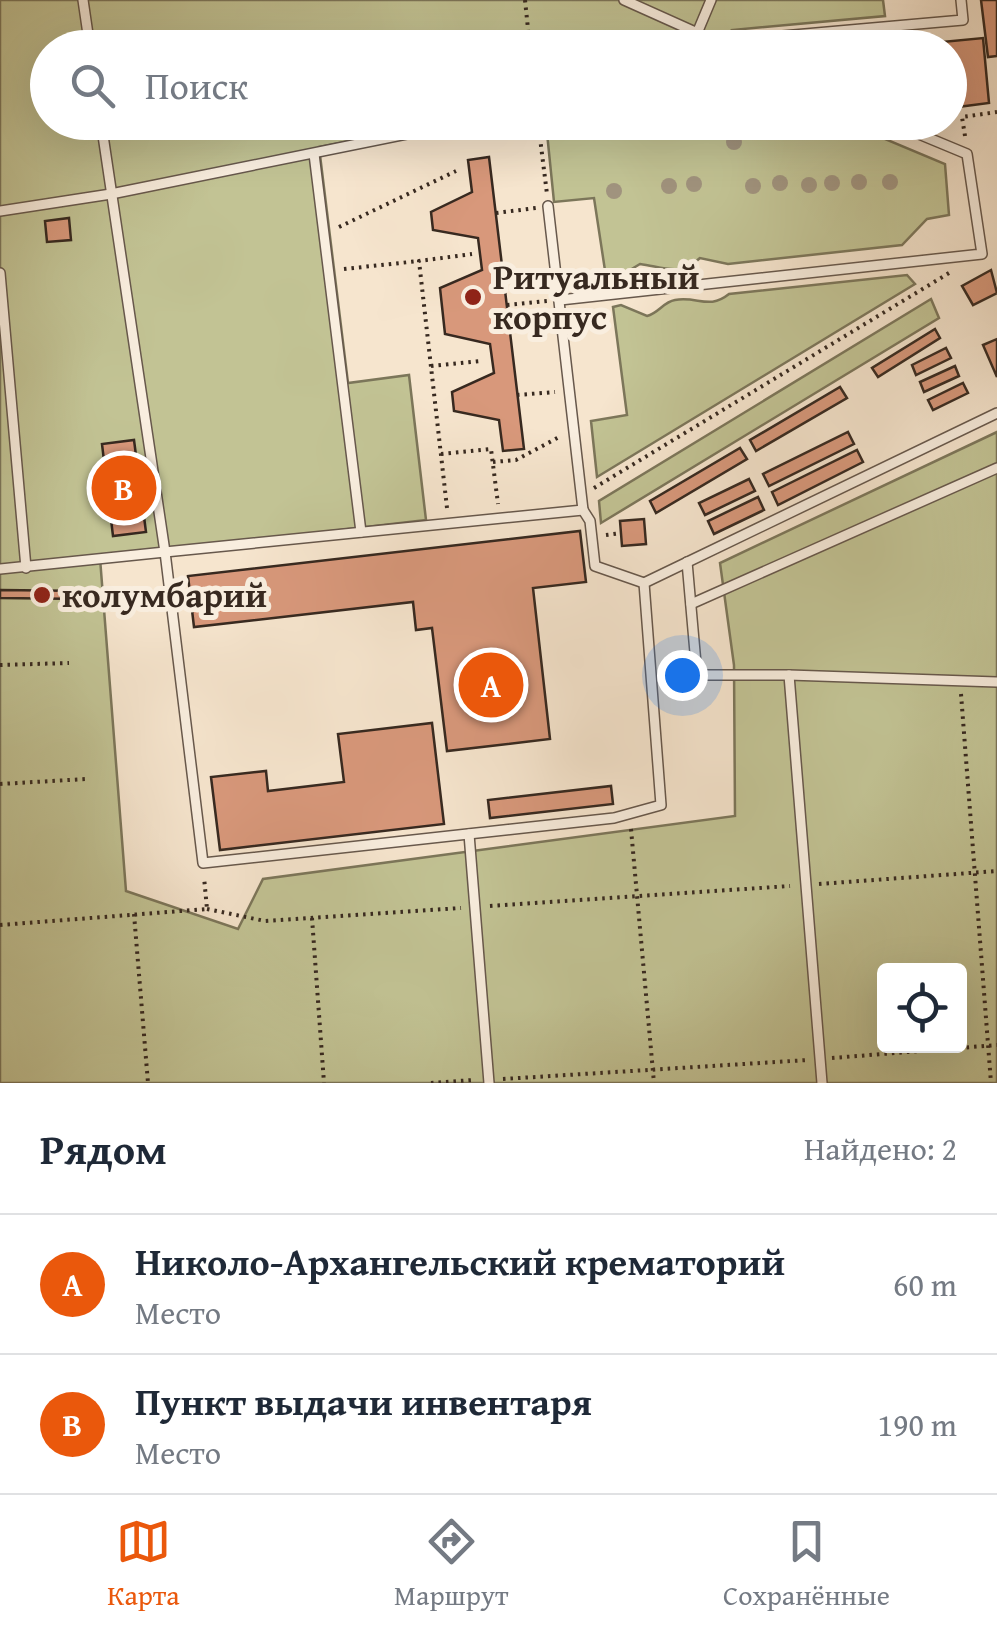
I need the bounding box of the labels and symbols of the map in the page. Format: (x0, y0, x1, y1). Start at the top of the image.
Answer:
place label: Ритуальный корпус (493, 251, 699, 342)
marker: Ритуальный корпус (462, 286, 484, 308)
pin: B (92, 450, 156, 526)
place label: колумбарий (62, 569, 267, 620)
marker: колумбарий (31, 584, 53, 606)
pin: A (458, 648, 524, 722)
your location (657, 650, 708, 701)

